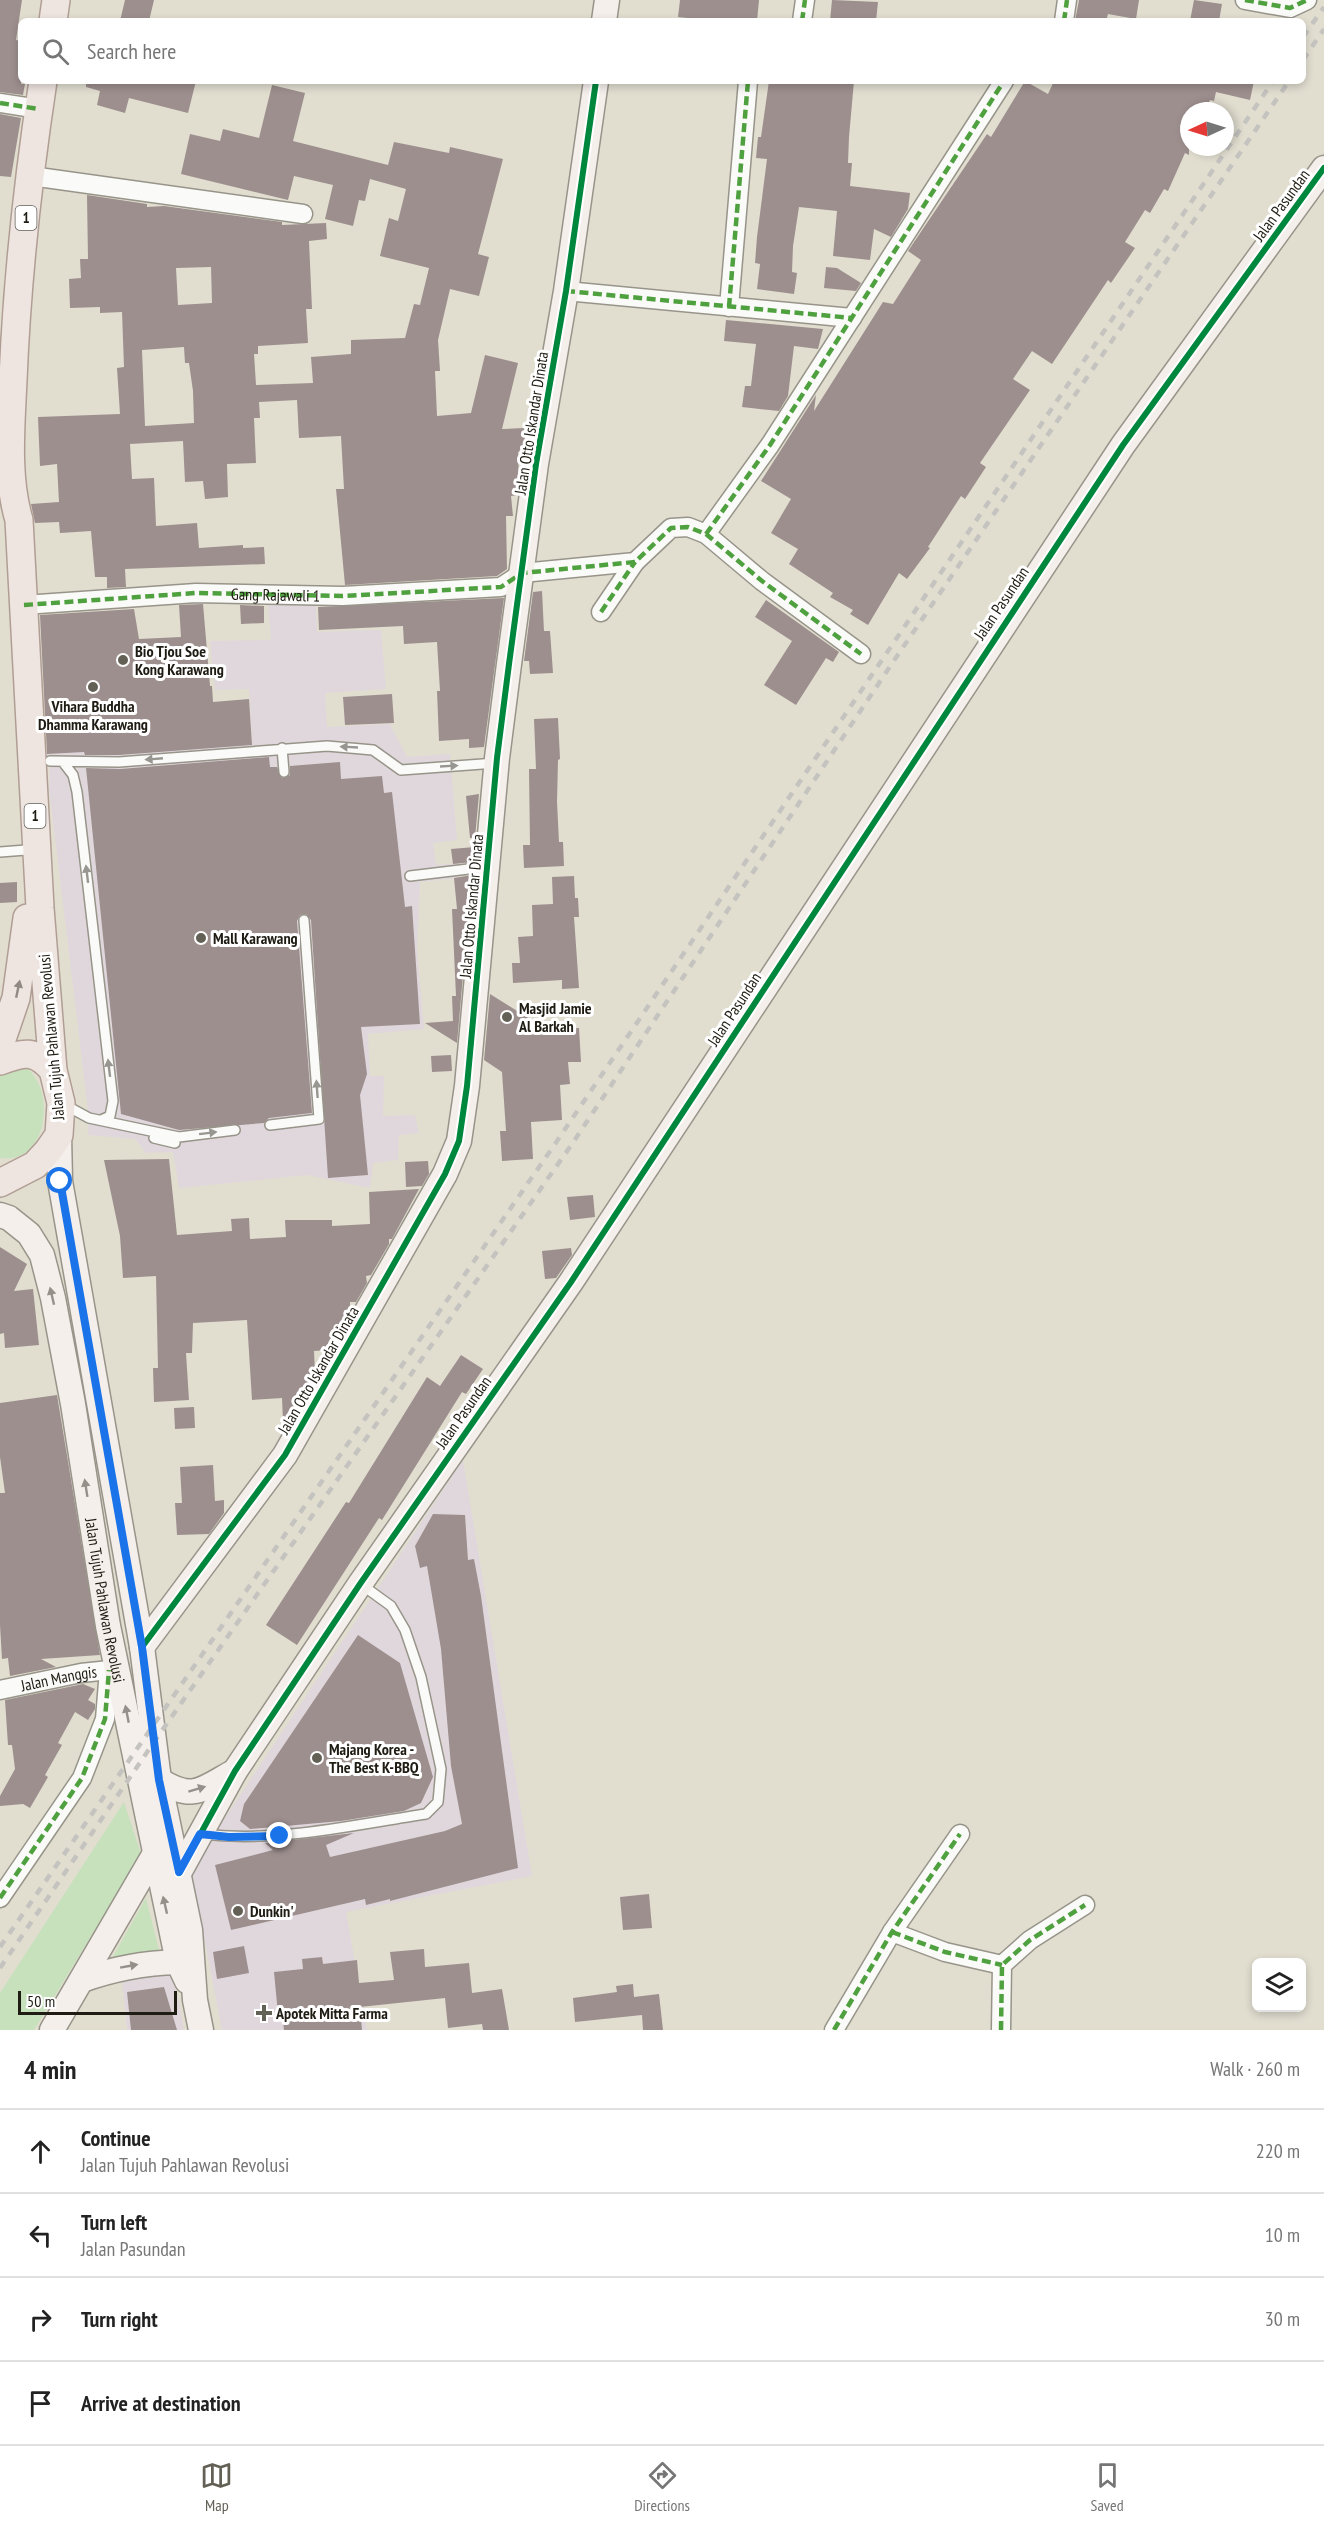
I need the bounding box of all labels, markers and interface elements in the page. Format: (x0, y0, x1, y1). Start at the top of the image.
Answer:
search box (18, 18, 1306, 84)
icon: search (39, 35, 72, 68)
text: Search here (87, 37, 176, 65)
north arrow (1180, 102, 1234, 156)
street label: Jalan Pasundan (1248, 165, 1314, 246)
road number: 1 (15, 206, 36, 230)
street label: Jalan Otto Iskandar Dinata (510, 350, 552, 497)
street label: Jalan Pasundan (969, 563, 1033, 644)
street label: Gang Rajawali 1 (231, 584, 320, 606)
place label: Bio Tjou Soe Kong Karawang (135, 641, 224, 679)
marker: Bio Tjou Soe Kong Karawang (116, 653, 130, 667)
marker: Vihara Buddha Dhamma Karawang (86, 680, 100, 694)
place label: Vihara Buddha Dhamma Karawang (38, 696, 148, 734)
one-way arrow (339, 743, 358, 752)
one-way arrow (145, 754, 164, 764)
one-way arrow (439, 761, 458, 770)
road number: 1 (24, 804, 46, 828)
street label: Jalan Otto Iskandar Dinata (455, 833, 487, 980)
one-way arrow (82, 865, 91, 884)
place label: Mall Karawang (213, 928, 298, 948)
marker: Mall Karawang (194, 931, 208, 945)
street label: Jalan Tujuh Pahlawan Revolusi (34, 953, 68, 1122)
street label: Jalan Pasundan (702, 968, 765, 1050)
one-way arrow (13, 980, 23, 999)
place label: Masjid Jamie Al Barkah (518, 998, 592, 1036)
marker: Masjid Jamie Al Barkah (500, 1010, 514, 1024)
one-way arrow (104, 1058, 114, 1077)
one-way arrow (312, 1079, 321, 1098)
one-way arrow (199, 1129, 218, 1138)
route start (46, 1167, 72, 1193)
one-way arrow (47, 1286, 56, 1305)
street label: Jalan Otto Iskandar Dinata (273, 1302, 363, 1438)
street label: Jalan Pasundan (430, 1372, 495, 1453)
one-way arrow (82, 1478, 91, 1497)
street label: Jalan Tujuh Pahlawan Revolusi (81, 1516, 130, 1684)
street label: Jalan Manggis (18, 1661, 98, 1696)
one-way arrow (122, 1704, 131, 1723)
place label: Majang Korea - The Best K-BBQ (329, 1739, 420, 1777)
marker: Majang Korea - The Best K-BBQ (310, 1751, 324, 1765)
one-way arrow (188, 1784, 206, 1793)
route end (266, 1822, 292, 1848)
one-way arrow (160, 1896, 170, 1914)
place label: Dunkin' (250, 1901, 294, 1921)
marker: Dunkin' (231, 1904, 245, 1918)
map controls (1252, 1958, 1306, 2012)
button: layers (1252, 1958, 1306, 2012)
one-way arrow (120, 1961, 139, 1970)
scale bar (18, 1988, 177, 2016)
text: 50 m (27, 1991, 55, 2011)
place label: Apotek Mitta Farma (275, 2003, 388, 2023)
marker: Apotek Mitta Farma (257, 2006, 271, 2020)
text: 4 min (24, 2053, 77, 2086)
text: Walk · 260 m (1210, 2056, 1300, 2082)
text: Continue (81, 2124, 151, 2152)
icon: ahead (24, 2135, 57, 2168)
text: 220 m (1256, 2138, 1300, 2164)
text: Jalan Tujuh Pahlawan Revolusi (81, 2152, 289, 2178)
text: Turn left (81, 2208, 147, 2236)
icon: left (24, 2219, 57, 2252)
text: 10 m (1265, 2222, 1300, 2248)
text: Jalan Pasundan (81, 2236, 186, 2262)
icon: right (24, 2303, 57, 2336)
text: Turn right (81, 2305, 158, 2333)
text: 30 m (1265, 2306, 1300, 2332)
icon: arrive (24, 2387, 57, 2420)
text: Arrive at destination (81, 2389, 241, 2417)
tab: Map (200, 2459, 233, 2515)
tab: Directions (634, 2459, 690, 2515)
tab: Saved (1091, 2459, 1124, 2515)

